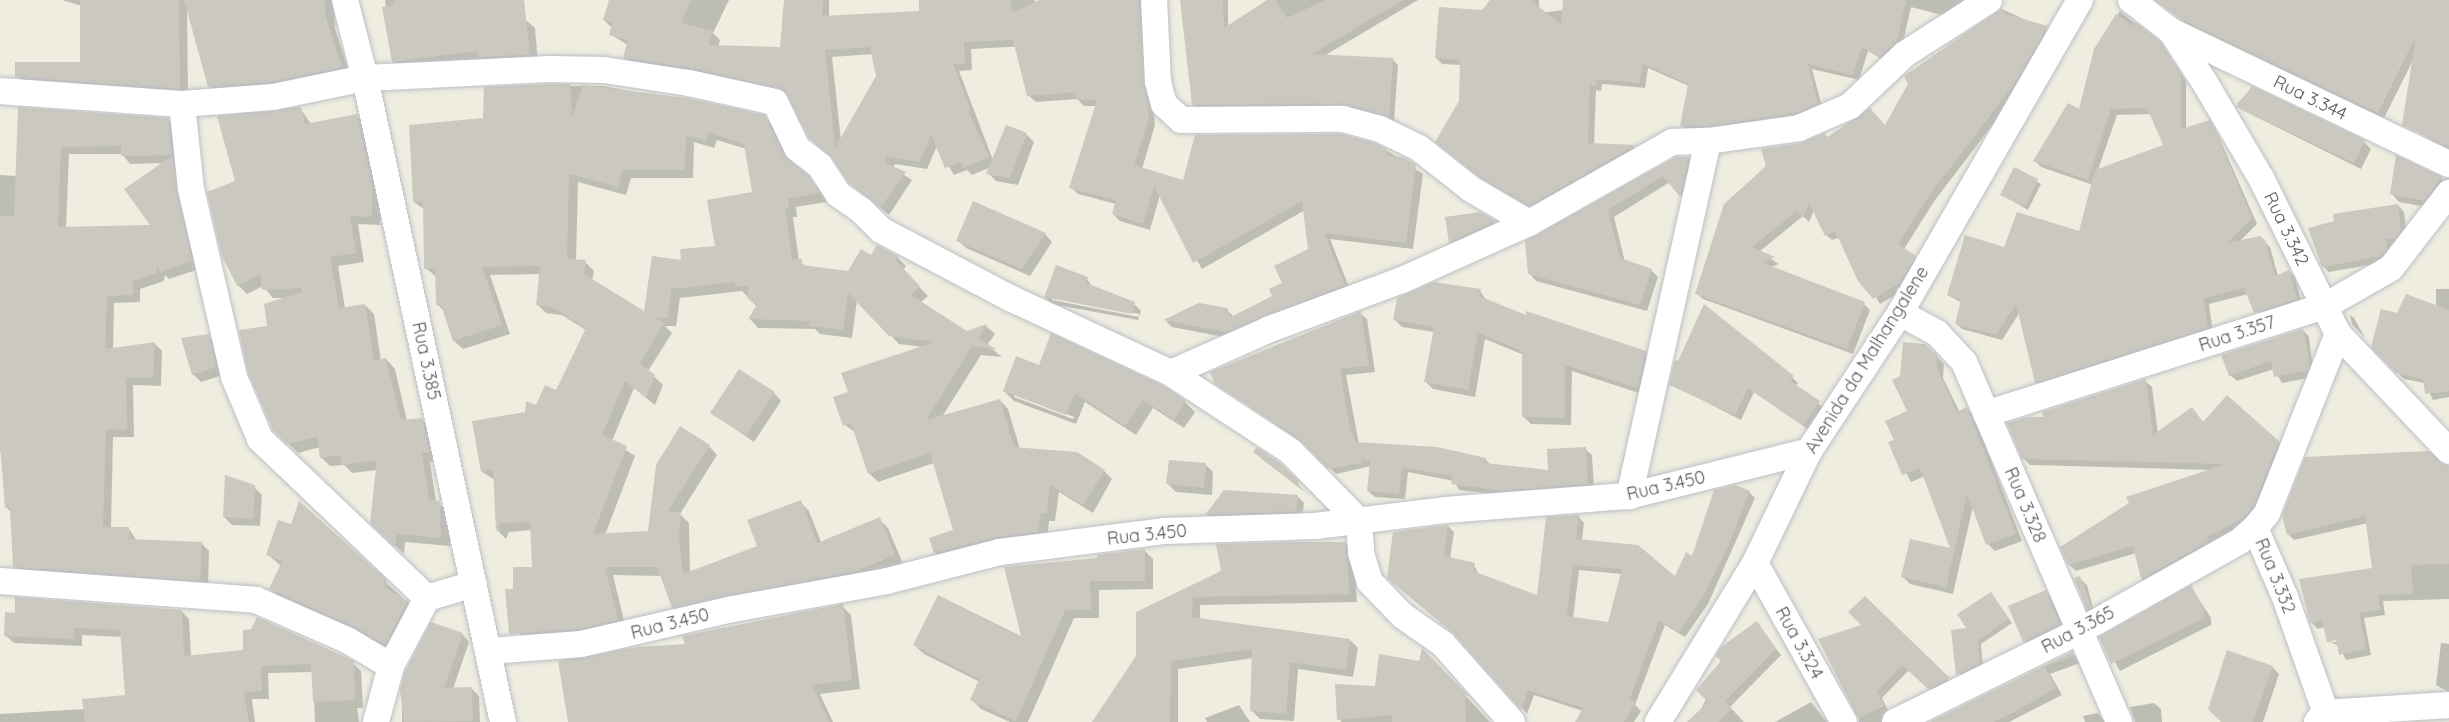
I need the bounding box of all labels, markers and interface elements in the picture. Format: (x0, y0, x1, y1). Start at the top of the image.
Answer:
street label: Rua 3.344 (2270, 71, 2350, 125)
street label: Rua 3.342 (2259, 189, 2313, 269)
street label: Avenida da Malhangalene (1800, 262, 1934, 458)
street label: Rua 3.357 (2196, 312, 2278, 356)
street label: Rua 3.385 (407, 320, 445, 402)
street label: Rua 3.328 (1999, 464, 2051, 546)
street label: Rua 3.450 (1624, 466, 1708, 506)
street label: Rua 3.450 (1106, 520, 1188, 550)
street label: Rua 3.332 (2250, 535, 2300, 617)
street label: Rua 3.365 (2038, 602, 2118, 658)
street label: Rua 3.324 (1770, 603, 1828, 683)
street label: Rua 3.450 (628, 604, 712, 644)

